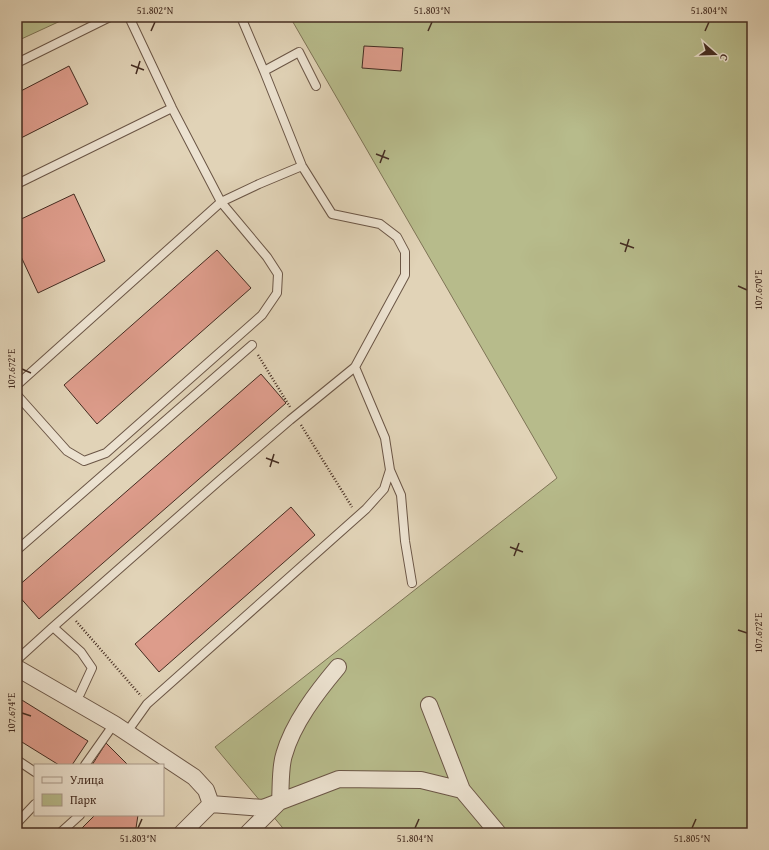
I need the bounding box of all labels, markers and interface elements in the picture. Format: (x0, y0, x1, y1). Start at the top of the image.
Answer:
text: 51.802°N (137, 3, 174, 18)
text: 51.803°N (414, 3, 451, 18)
text: 51.804°N (691, 3, 728, 18)
north arrow (695, 34, 735, 74)
text: С (716, 52, 733, 63)
text: 107.670°E (751, 270, 766, 310)
text: 107.672°E (4, 349, 19, 389)
text: 107.672°E (751, 613, 766, 653)
text: 107.674°E (4, 693, 19, 733)
legend (34, 764, 164, 816)
text: Улица (70, 771, 104, 788)
text: Парк (70, 791, 97, 808)
text: 51.803°N (120, 831, 157, 846)
text: 51.804°N (397, 831, 434, 846)
text: 51.805°N (674, 831, 711, 846)

